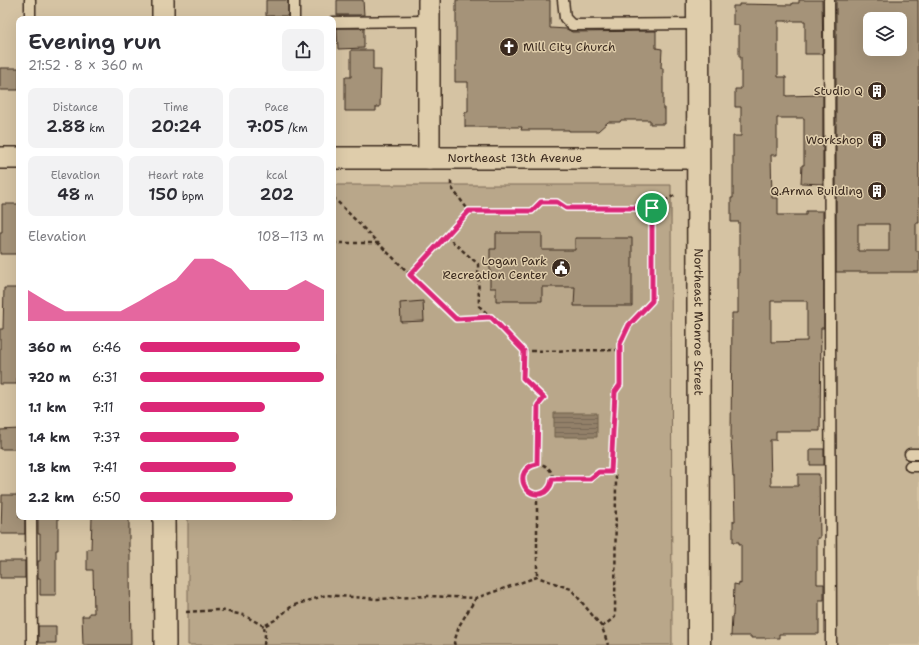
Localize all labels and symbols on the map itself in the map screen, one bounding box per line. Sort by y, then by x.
church icon: Mill City Church [498,36,520,58]
place label: Mill City Church [523,39,615,55]
building icon: Studio Q [866,80,888,102]
place label: Studio Q [814,83,863,99]
building icon: Workshop [866,129,888,151]
place label: Workshop [806,132,863,148]
street label: Northeast 13th Avenue [448,150,583,166]
building icon: Q.Arma Building [866,180,888,202]
place label: Q.Arma Building [771,183,863,199]
pin [635,191,669,225]
street label: Northeast Monroe Street [690,248,707,396]
place label: Logan Park Recreation Center [443,253,547,283]
public building icon: Logan Park Recreation Center [550,257,572,279]

